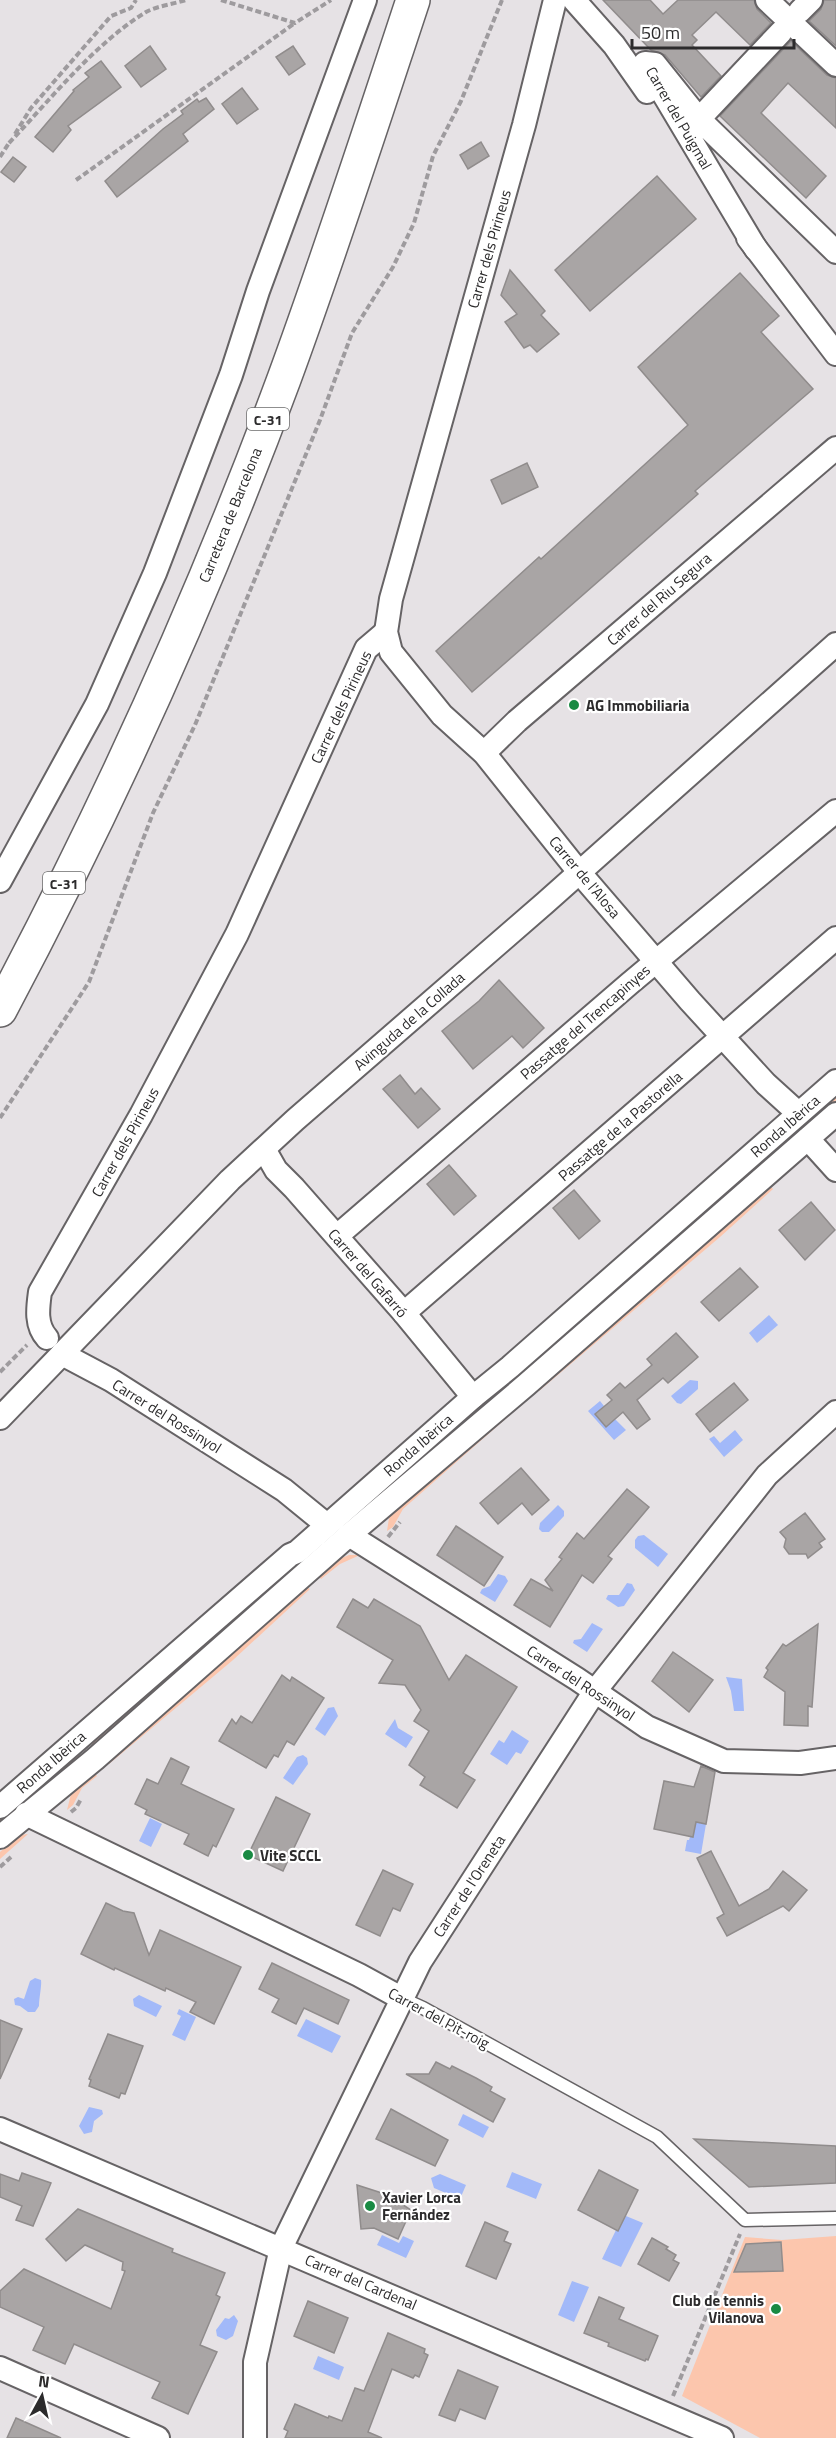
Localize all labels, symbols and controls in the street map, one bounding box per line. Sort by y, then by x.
scale bar [632,12,794,50]
text: 50 m [641,19,680,46]
street label: Carrer del Puigmal [640,62,718,174]
street label: Carrer dels Pirineus [461,187,517,311]
road number: C-31 [247,408,289,430]
street label: Carretera de Barcelona [192,444,268,586]
street label: Carrer del Riu Segura [602,547,717,651]
street label: Carrer dels Pirineus [305,647,377,767]
place label: AG Immobiliaria [586,694,690,717]
marker: AG Immobiliaria [567,698,581,712]
street label: Carrer de l'Alosa [544,831,627,924]
road number: C-31 [43,872,85,894]
street label: Passatge del Trencapinyes [515,959,655,1085]
street label: Avinguda de la Collada [348,966,470,1076]
street label: Passatge de la Pastorella [553,1065,688,1187]
street label: Carrer dels Pirineus [85,1083,165,1201]
street label: Ronda Ibèrica [745,1089,825,1163]
street label: Carrer del Gafarró [323,1223,413,1323]
street label: Carrer del Rossinyol [108,1373,226,1459]
street label: Ronda Ibèrica [378,1408,458,1482]
street label: Carrer del Rossinyol [522,1639,640,1727]
street label: Ronda Ibèrica [11,1725,91,1799]
street label: Carrer de l'Oreneta [427,1830,511,1942]
place label: Vite SCCL [260,1844,321,1867]
marker: Vite SCCL [241,1848,255,1862]
street label: Carrer del Pit-roig [384,1982,494,2055]
place label: Xavier Lorca Fernández [382,2186,461,2226]
marker: Xavier Lorca Fernández [363,2199,377,2213]
street label: Carrer del Cardenal [302,2248,420,2316]
place label: Club de tennis Vilanova [672,2289,764,2329]
marker: Club de tennis Vilanova [769,2302,783,2316]
north arrow [12,2366,72,2426]
text: N [37,2368,51,2394]

